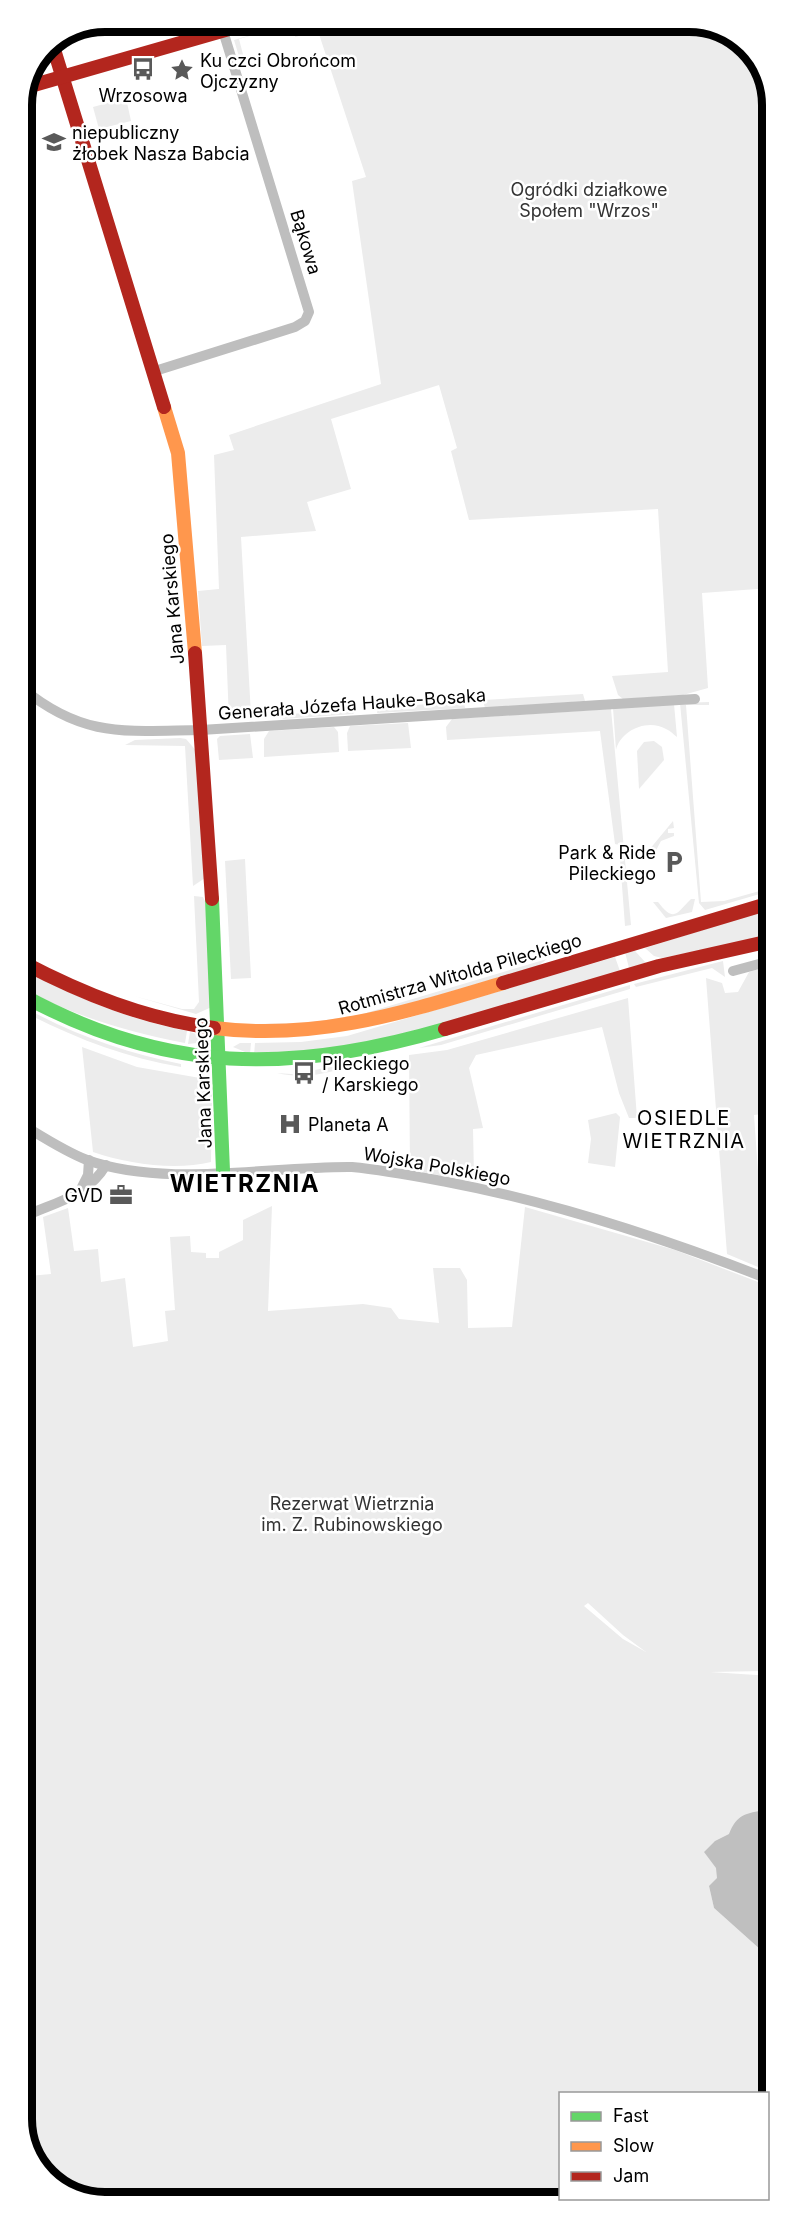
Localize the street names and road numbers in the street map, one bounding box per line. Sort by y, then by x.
street label: Bąkowa [286,207,326,277]
street label: Jana Karskiego [156,533,188,665]
street label: Generała Józefa Hauke-Bosaka [217,684,487,724]
street label: Rotmistrza Witolda Pileckiego [336,929,584,1019]
street label: Jana Karskiego [190,1017,216,1149]
street label: Wojska Polskiego [362,1143,512,1189]

